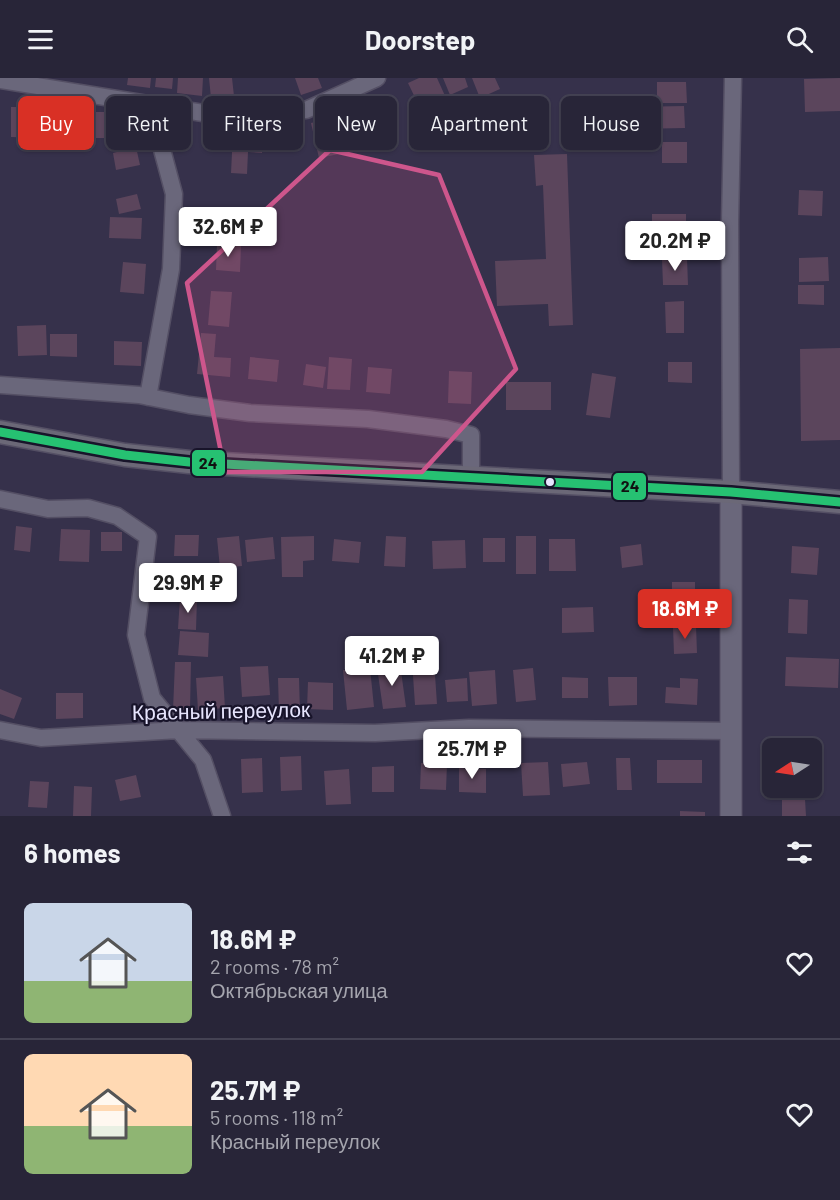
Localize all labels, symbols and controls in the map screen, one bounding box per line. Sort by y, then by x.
icon: menu [24,23,57,56]
text: Doorstep [365,23,475,55]
icon: search [783,23,816,56]
chip: Buy [18,96,94,150]
chip: Rent [106,96,191,150]
chip: Filters [203,96,303,150]
chip: New [315,96,397,150]
chip: Apartment [409,96,549,150]
chip: House [561,96,661,150]
pin: 32.6M ₽ [173,207,283,258]
text: 32.6M ₽ [193,214,263,238]
pin: 20.2M ₽ [620,221,730,272]
text: 20.2M ₽ [639,228,711,252]
line badge: 24 [191,449,226,477]
text: 24 [199,453,217,472]
line badge: 24 [612,472,647,501]
unlabelled marker [544,476,556,488]
text: 24 [621,476,639,495]
pin: 29.9M ₽ [133,563,243,614]
text: 29.9M ₽ [153,570,223,594]
pin: 18.6M ₽ [630,589,740,640]
text: 18.6M ₽ [652,596,718,620]
pin: 41.2M ₽ [337,636,447,687]
text: 41.2M ₽ [359,643,425,667]
street label: Красный переулок [132,696,311,724]
pin: 25.7M ₽ [417,729,527,780]
text: 25.7M ₽ [437,736,507,760]
north arrow [762,738,822,798]
map controls [762,738,822,798]
icon: filters [783,836,816,869]
text: 6 homes [24,837,121,868]
text: 18.6M ₽ [210,923,296,954]
icon: home [72,927,144,999]
icon: heart [783,947,816,980]
text: 2 rooms · 78 m² [210,954,339,978]
text: Октябрьская улица [210,978,388,1002]
text: 25.7M ₽ [210,1074,301,1105]
icon: home [72,1078,144,1150]
icon: heart [783,1098,816,1131]
text: 5 rooms · 118 m² [210,1105,343,1129]
text: Красный переулок [210,1129,380,1153]

